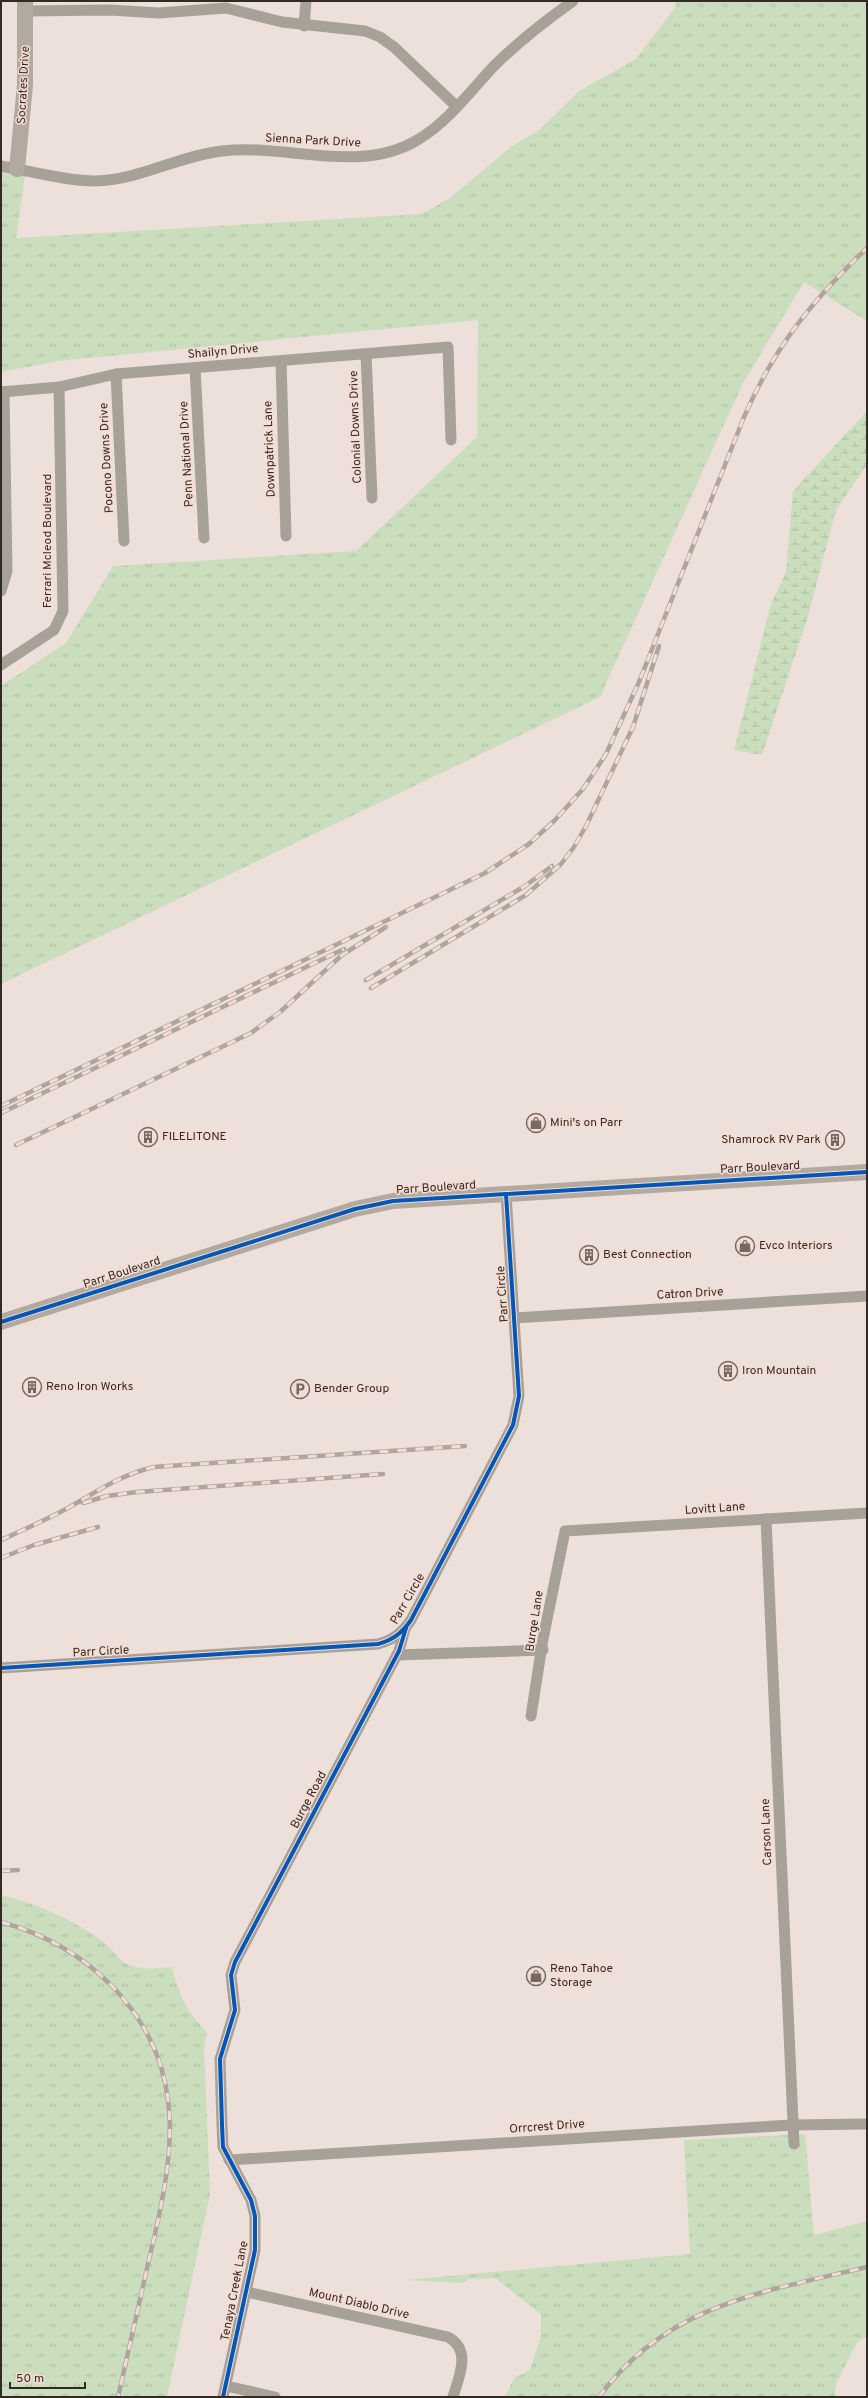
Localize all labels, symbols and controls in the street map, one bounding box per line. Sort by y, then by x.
street label: Socrates Drive [14,46,34,124]
street label: Sienna Park Drive [265,131,361,151]
street label: Shailyn Drive [187,341,259,363]
street label: Colonial Downs Drive [346,370,366,484]
street label: Penn National Drive [176,400,198,508]
street label: Downpatrick Lane [260,400,280,498]
street label: Pocono Downs Drive [96,402,118,514]
street label: Ferrari Mcleod Boulevard [40,474,56,608]
shop icon: Mini's on Parr [525,1112,547,1134]
place label: Mini's on Parr [550,1115,623,1131]
building icon: FILELITONE [137,1126,159,1148]
place label: FILELITONE [162,1129,227,1145]
building icon: Shamrock RV Park [824,1129,846,1151]
place label: Shamrock RV Park [721,1132,821,1148]
street label: Parr Boulevard [720,1158,800,1178]
street label: Parr Boulevard [395,1177,477,1199]
shop icon: Evco Interiors [734,1235,756,1257]
place label: Evco Interiors [759,1238,833,1254]
building icon: Best Connection [578,1244,600,1266]
place label: Best Connection [603,1247,692,1263]
street label: Parr Boulevard [81,1253,163,1293]
street label: Parr Circle [493,1265,513,1323]
street label: Catron Drive [656,1284,724,1304]
building icon: Iron Mountain [717,1360,739,1382]
place label: Iron Mountain [742,1363,816,1379]
building icon: Reno Iron Works [21,1376,43,1398]
parking icon: Bender Group [289,1378,311,1400]
place label: Reno Iron Works [46,1379,133,1395]
place label: Bender Group [314,1381,389,1397]
street label: Lovitt Lane [684,1499,746,1519]
street label: Parr Circle [387,1570,429,1628]
street label: Burge Lane [522,1589,548,1653]
street label: Parr Circle [72,1643,130,1661]
street label: Burge Road [287,1769,331,1831]
street label: Carson Lane [758,1798,776,1866]
place label: Reno Tahoe Storage [550,1961,613,1991]
shop icon: Reno Tahoe Storage [525,1965,547,1987]
street label: Orrcrest Drive [509,2116,585,2138]
street label: Tenaya Creek Lane [217,2239,253,2343]
street label: Mount Diablo Drive [307,2285,411,2323]
scale bar [10,2364,85,2390]
text: 50 m [16,2371,44,2387]

